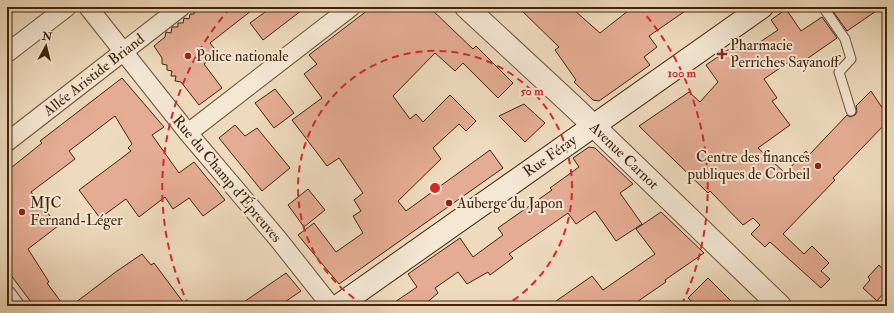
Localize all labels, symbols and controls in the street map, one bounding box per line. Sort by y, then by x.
north arrow [26,26,66,66]
street label: Allée Aristide Briand [39,29,149,121]
text: N [40,29,54,44]
place label: Pharmacie Perriches Sayanoff [730,36,841,72]
place label: Police nationale [196,47,289,66]
marker: Pharmacie Perriches Sayanoff [717,49,727,59]
marker: Police nationale [183,51,193,61]
text: 100 m [668,66,697,81]
text: 50 m [520,84,544,99]
street label: Rue du Champ d'Épreuves [167,110,287,247]
street label: Avenue Carnot [585,118,663,194]
street label: Rue Féray [519,130,581,181]
place label: Centre des finances publiques de Corbeil [686,148,810,185]
marker: Centre des finances publiques de Corbeil [813,161,823,171]
centre of rings [428,181,442,195]
place label: MJC Fernand-Léger [30,194,123,230]
place label: Auberge du Japon [456,194,563,214]
marker: Auberge du Japon [444,198,454,208]
marker: MJC Fernand-Léger [17,207,27,217]

